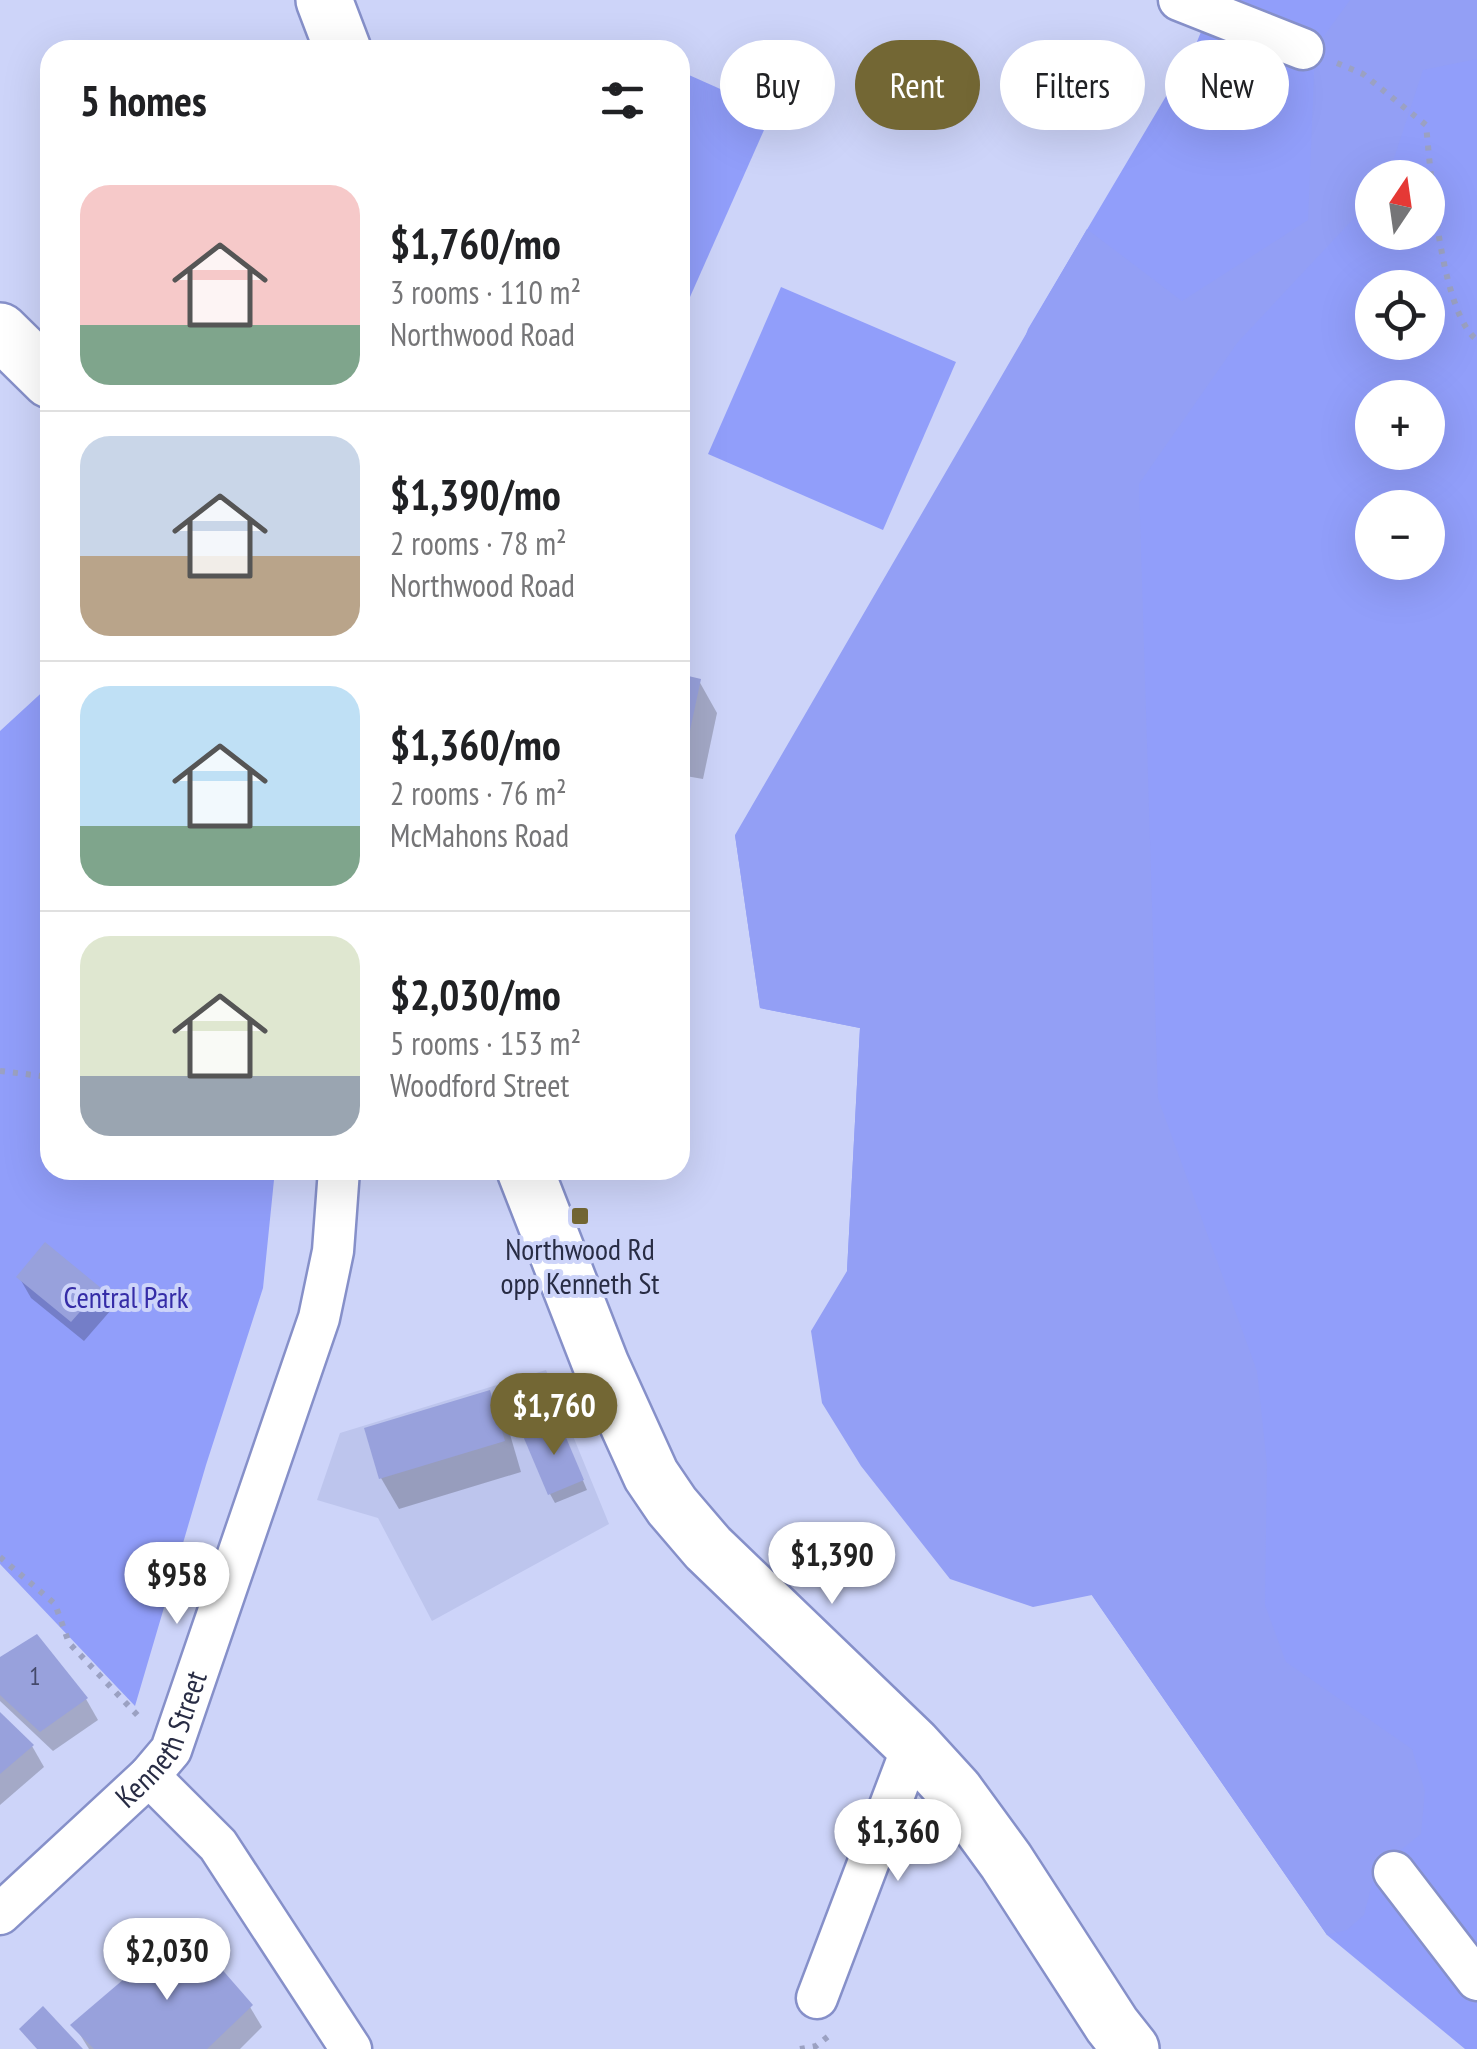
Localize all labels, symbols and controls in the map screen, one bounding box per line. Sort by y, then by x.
chip: Buy [720,40,835,130]
chip: Rent [855,40,980,130]
chip: Filters [1000,40,1145,130]
chip: New [1165,40,1289,130]
text: 5 homes [80,73,207,128]
icon: filters [595,73,650,128]
north arrow [1355,160,1445,250]
map controls [1355,160,1445,580]
text: $1,760/mo [390,216,561,271]
icon: home [160,225,280,345]
button: locate [1355,270,1445,360]
text: 3 rooms · 110 m² [390,271,581,313]
text: Northwood Road [390,313,575,355]
button: + [1355,380,1445,470]
text: $1,390/mo [390,467,561,522]
icon: home [160,476,280,596]
button: − [1355,490,1445,580]
text: 2 rooms · 78 m² [390,522,567,564]
text: Northwood Road [390,564,575,606]
text: $1,360/mo [390,717,561,772]
icon: home [160,726,280,846]
text: 2 rooms · 76 m² [390,772,567,814]
text: McMahons Road [390,814,569,856]
text: $2,030/mo [390,967,561,1022]
icon: home [160,976,280,1096]
text: 5 rooms · 153 m² [390,1022,581,1064]
text: Woodford Street [390,1064,569,1106]
marker: Northwood Rd opp Kenneth St [569,1205,591,1227]
place label: Northwood Rd opp Kenneth St [500,1229,660,1302]
park label: Central Park [64,1277,189,1316]
pin: $1,760 [473,1373,635,1458]
text: $1,760 [512,1384,596,1426]
pin: $1,390 [751,1522,913,1607]
text: $1,390 [790,1533,874,1575]
pin: $958 [118,1542,236,1627]
text: $958 [146,1553,208,1595]
house number: 1 [29,1660,41,1692]
street label: Kenneth Street [107,1665,215,1815]
pin: $1,360 [817,1799,979,1884]
text: $1,360 [856,1810,940,1852]
pin: $2,030 [86,1918,248,2003]
text: $2,030 [125,1929,209,1971]

